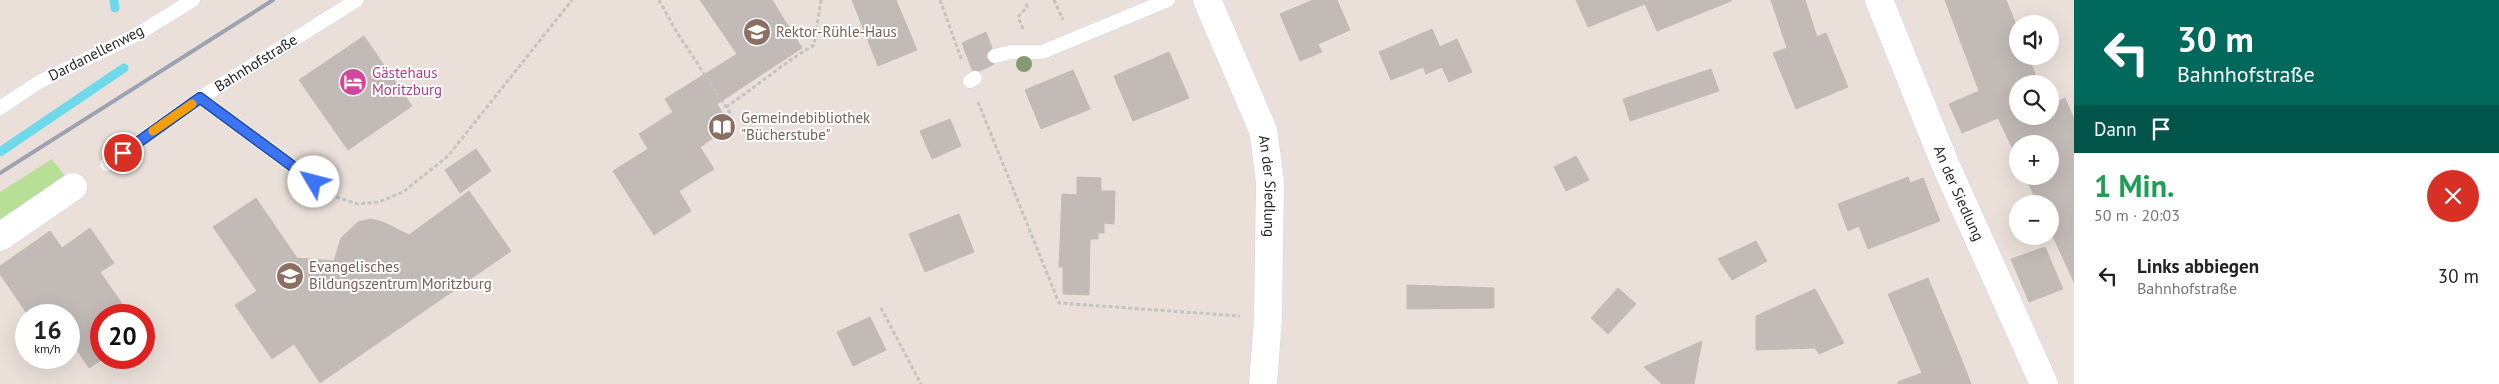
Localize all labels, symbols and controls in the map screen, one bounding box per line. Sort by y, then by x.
map controls [2009,15,2059,245]
button: sound [2009,15,2059,65]
text: 30 m [2177,16,2254,62]
school or university icon: Rektor-Rühle-Haus [742,17,772,47]
street label: Dardanellenweg [45,20,147,85]
icon: left [2094,20,2159,85]
place label: Rektor-Rühle-Haus [776,22,897,41]
street label: Bahnhofstraße [211,30,301,96]
text: Bahnhofstraße [2177,60,2315,88]
place label: Gästehaus Moritzburg [372,63,442,99]
hotel icon: Gästehaus Moritzburg [338,67,368,97]
button: search [2009,75,2059,125]
place label: Gemeindebibliothek "Bücherstube" [741,108,871,144]
library icon: Gemeindebibliothek "Bücherstube" [707,112,737,142]
icon: arrive [2147,115,2175,143]
text: Dann [2094,117,2137,141]
pin [102,132,144,174]
street label: An der Siedlung [1255,134,1280,237]
button: + [2009,135,2059,185]
icon: arrive [109,139,137,167]
street label: An der Siedlung [1930,143,1988,244]
position arrow [287,155,339,207]
text: 1 Min. [2094,166,2174,205]
button: close [2427,170,2479,222]
button: − [2009,195,2059,245]
text: 50 m · 20:03 [2094,205,2180,225]
text: Links abbiegen [2137,254,2259,278]
place label: Evangelisches Bildungszentrum Moritzburg [309,257,492,293]
school or university icon: Evangelisches Bildungszentrum Moritzburg [275,261,305,291]
icon: left [2094,262,2122,290]
text: 30 m [2438,264,2479,288]
text: Bahnhofstraße [2137,278,2237,298]
speed limit sign: 20 [90,304,155,369]
text: 16 [33,314,62,346]
text: km/h [34,341,61,356]

